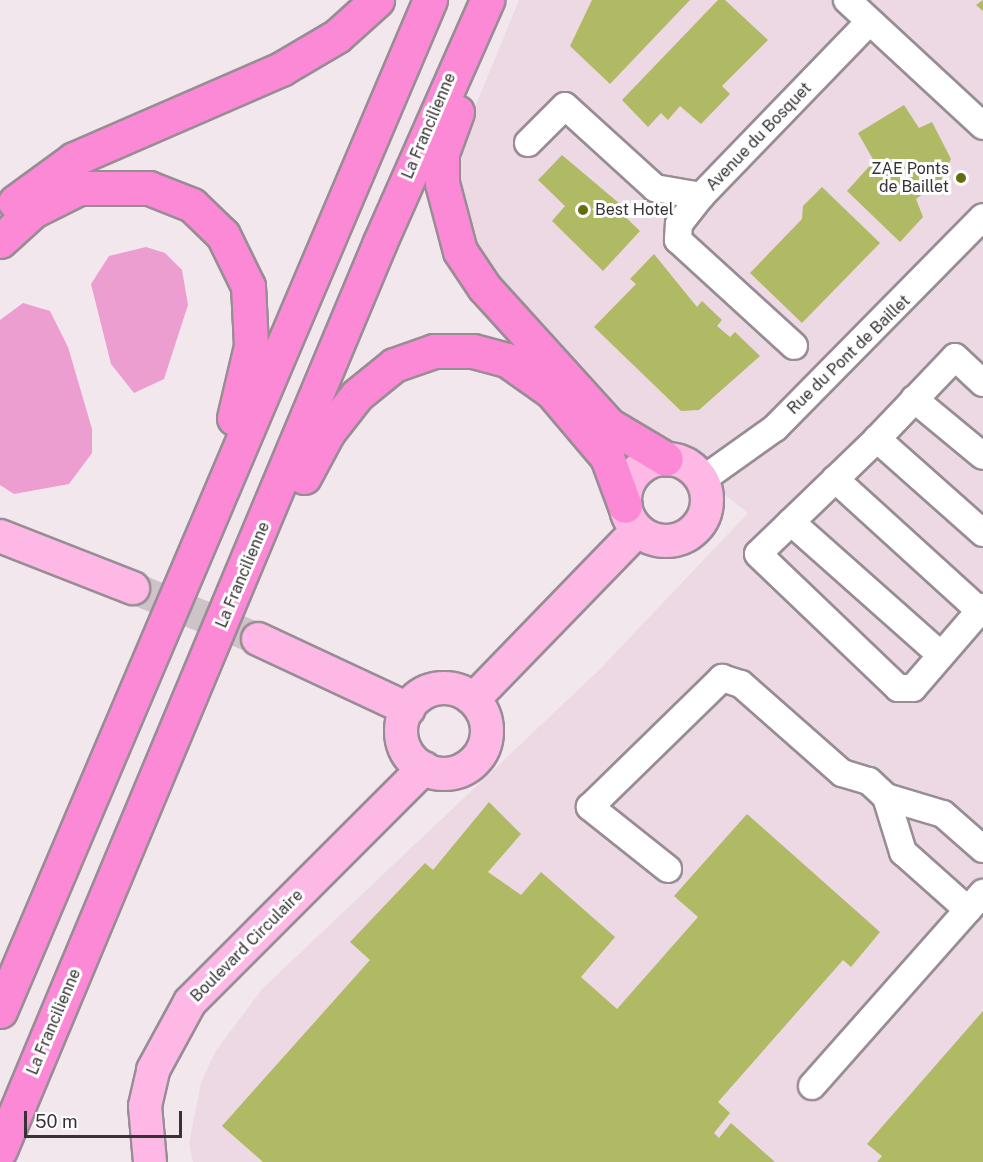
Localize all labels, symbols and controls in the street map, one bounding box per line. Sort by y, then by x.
street label: La Francilienne [398,70,460,182]
street label: Avenue du Bosquet [702,79,816,195]
place label: ZAE Ponts de Baillet [871,159,949,197]
marker: ZAE Ponts de Baillet [954,171,968,185]
place label: Best Hotel [595,200,674,220]
marker: Best Hotel [576,203,590,217]
street label: Rue du Pont de Baillet [783,291,915,419]
street label: La Francilienne [212,519,274,631]
street label: Boulevard Circulaire [187,886,307,1006]
street label: La Francilienne [23,966,85,1078]
scale bar [27,1099,184,1137]
text: 50 m [35,1111,78,1132]

